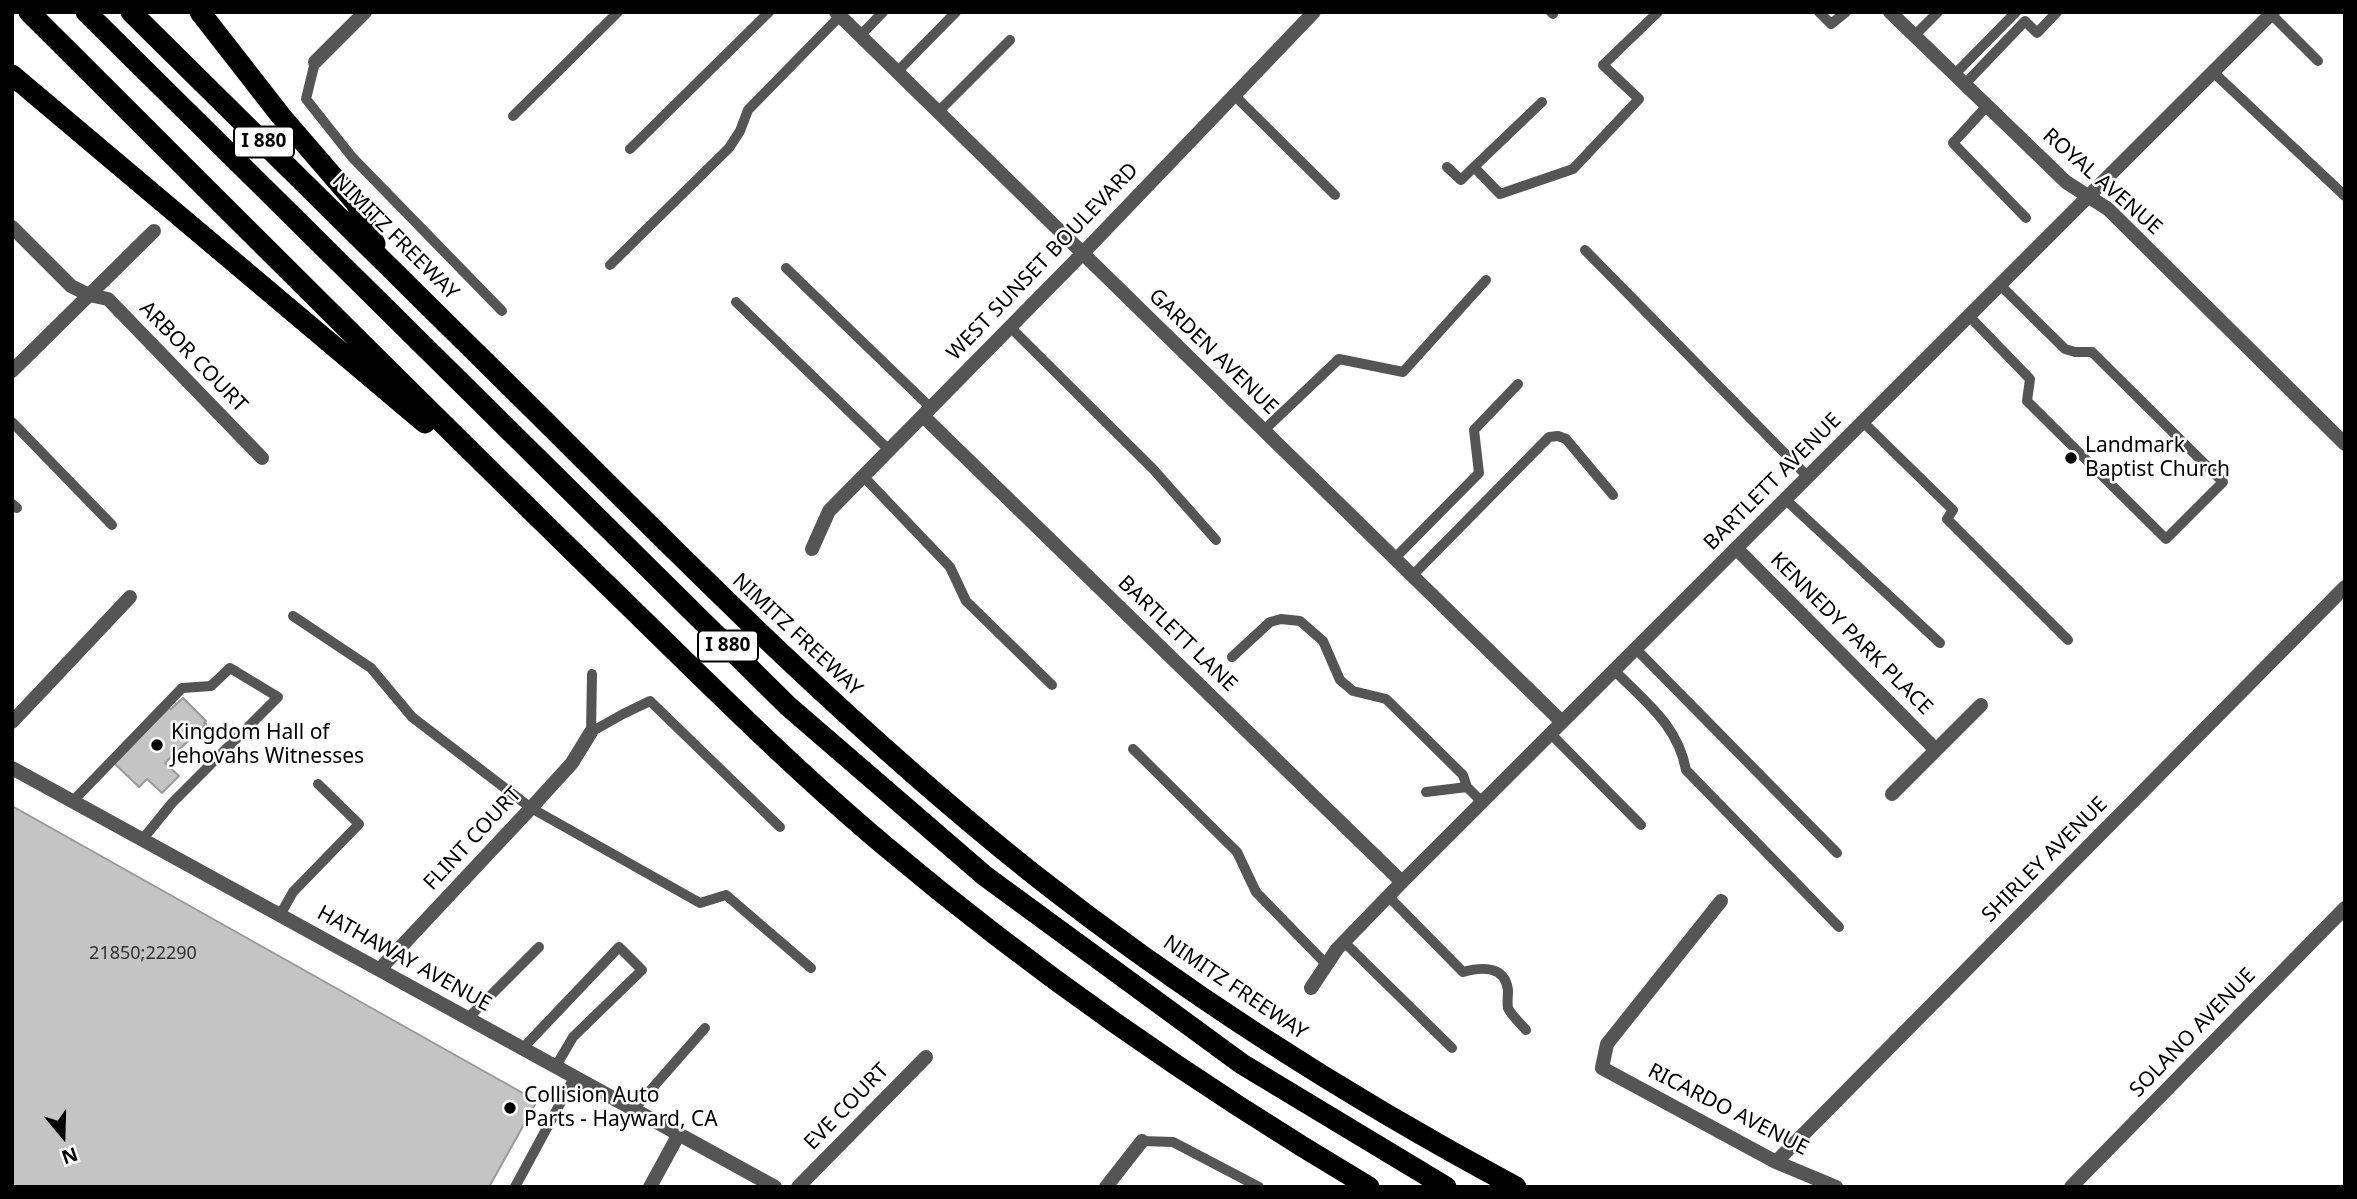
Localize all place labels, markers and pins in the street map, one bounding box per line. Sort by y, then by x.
place label: Landmark Baptist Church [2085,433,2230,483]
marker: Landmark Baptist Church [2063,450,2079,466]
place label: Kingdom Hall of Jehovahs Witnesses [171,720,364,770]
marker: Kingdom Hall of Jehovahs Witnesses [149,737,165,753]
place label: Collision Auto Parts - Hayward, CA [524,1083,718,1133]
marker: Collision Auto Parts - Hayward, CA [502,1100,518,1116]

